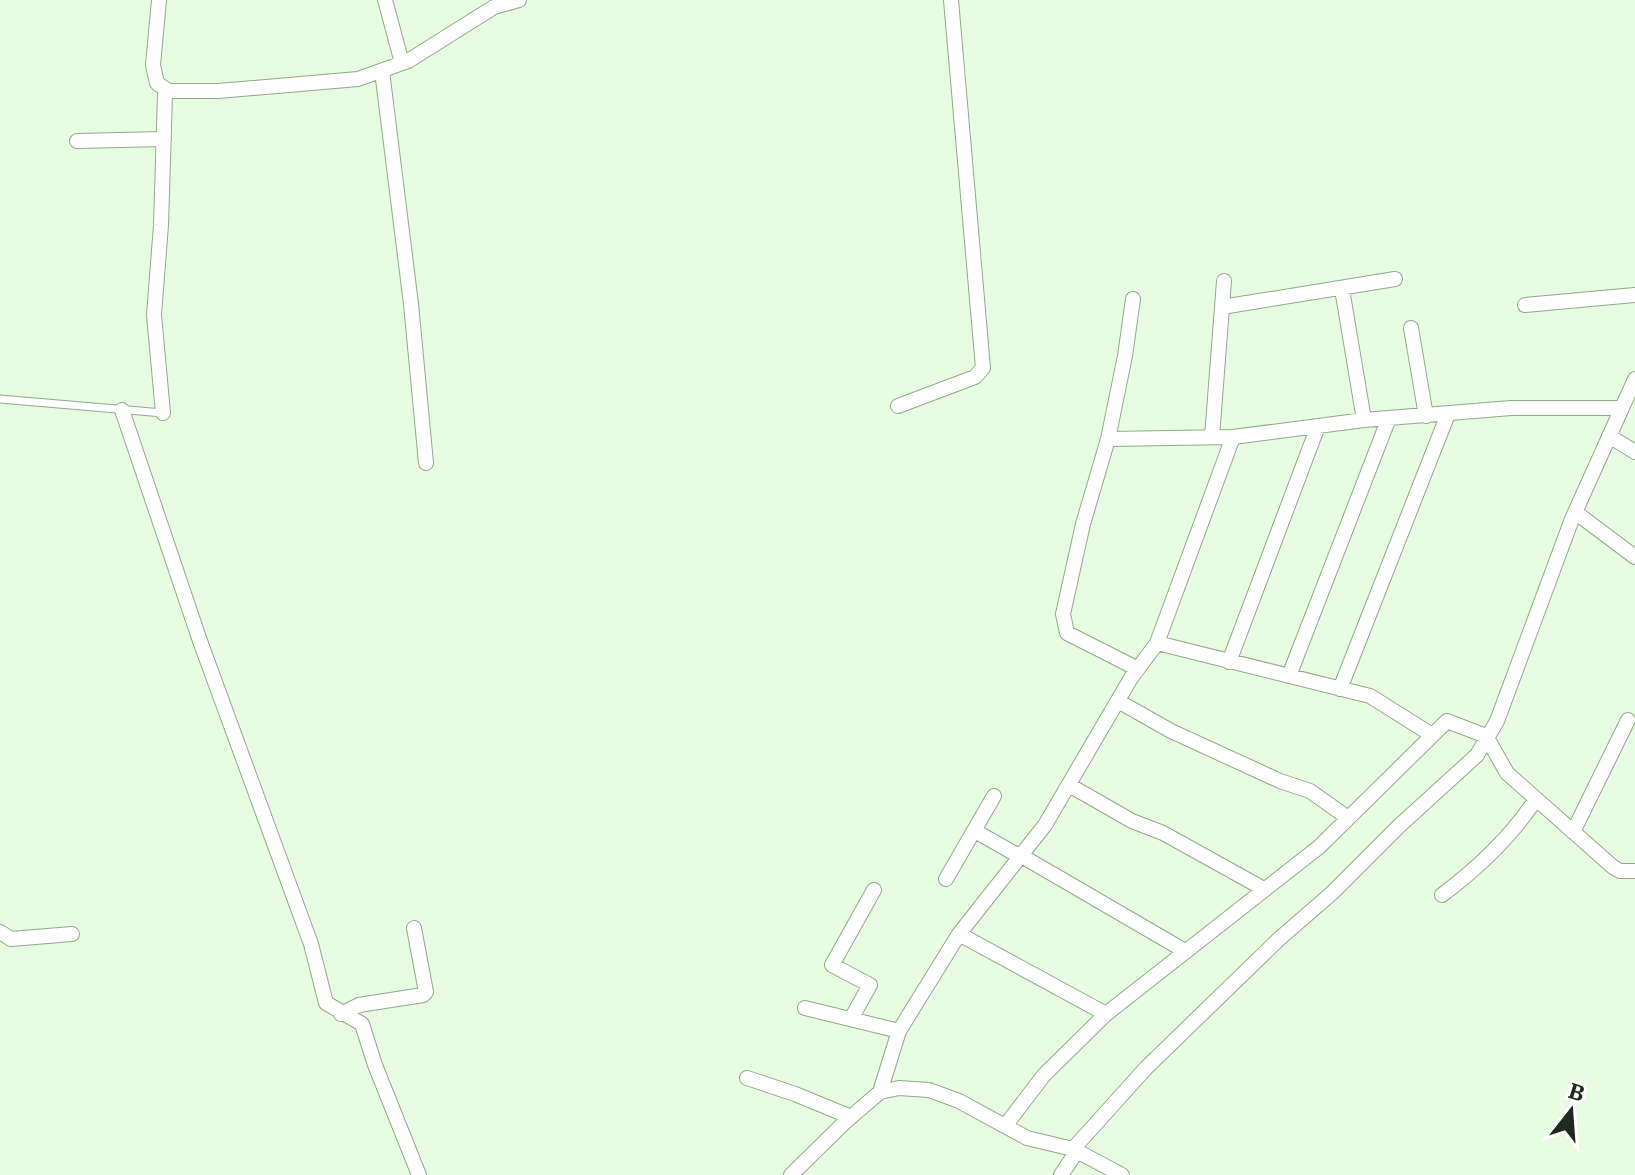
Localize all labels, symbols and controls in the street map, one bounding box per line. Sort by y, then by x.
north arrow [1531,1071,1611,1151]
text: B [1565,1075,1589,1108]

